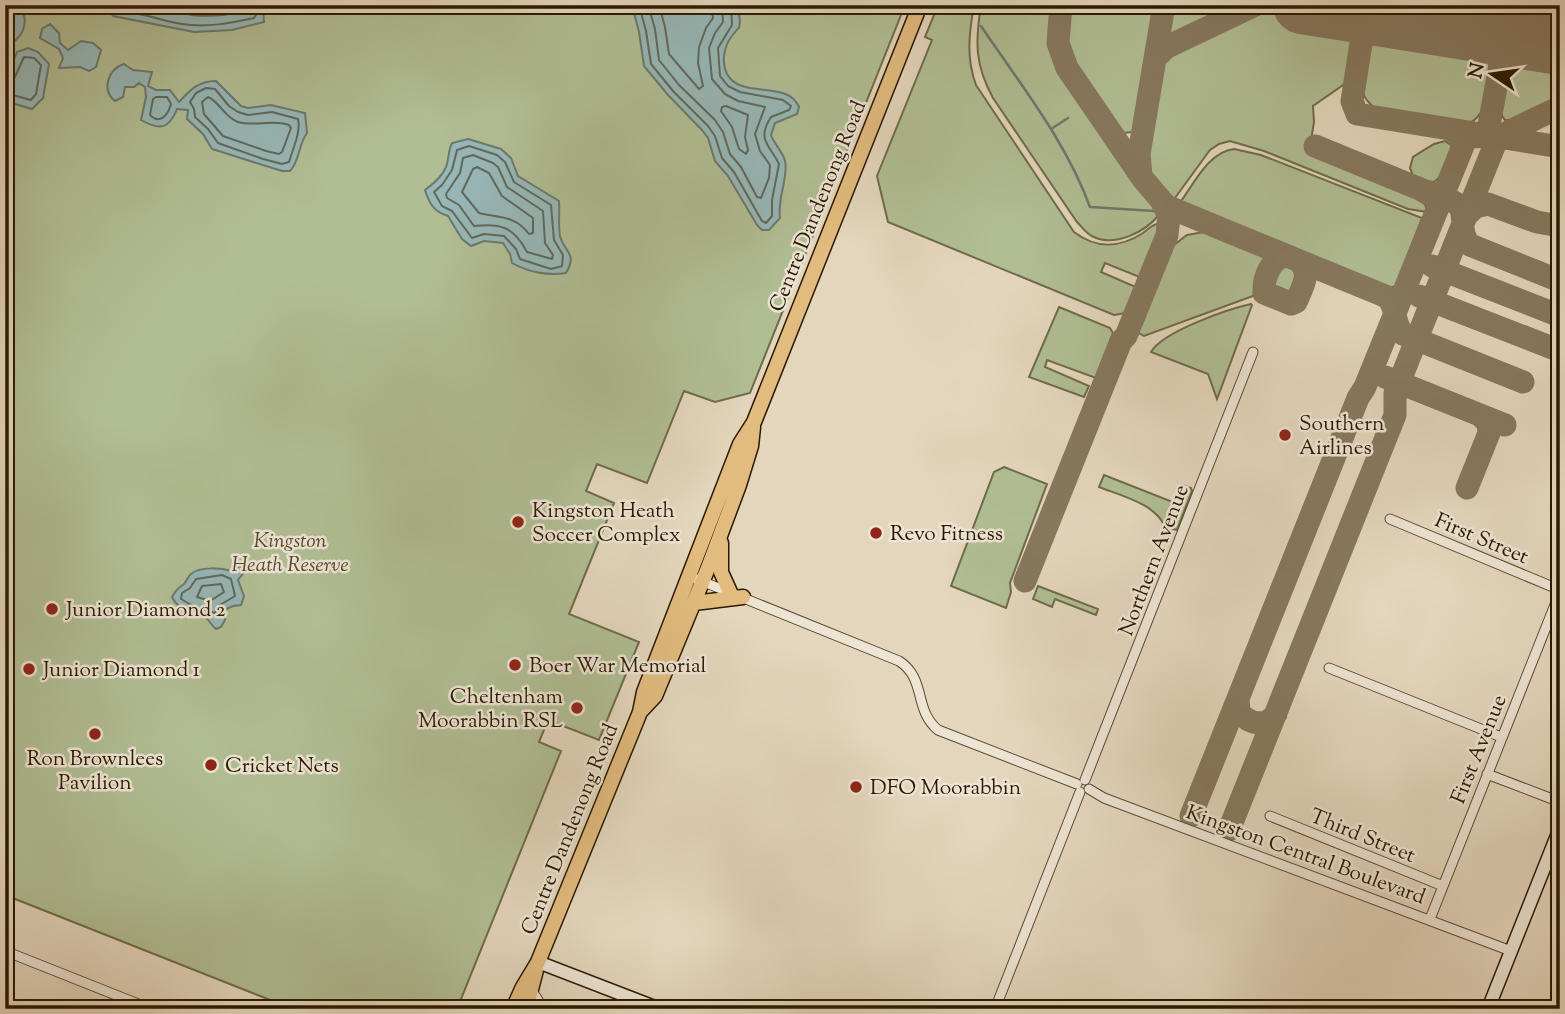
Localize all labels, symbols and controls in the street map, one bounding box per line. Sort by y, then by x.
north arrow [1456,38,1526,108]
text: N [1463,60,1493,81]
street label: Centre Dandenong Road [763,97,875,317]
place label: Southern Airlines [1299,410,1384,464]
marker: Southern Airlines [1277,427,1293,443]
street label: Northern Avenue [1112,481,1198,641]
place label: Kingston Heath Soccer Complex [532,497,680,551]
street label: First Street [1430,507,1533,573]
marker: Kingston Heath Soccer Complex [510,514,526,530]
place label: Revo Fitness [890,520,1003,550]
marker: Revo Fitness [868,525,884,541]
park label: Kingston Heath Reserve [231,527,349,581]
place label: Junior Diamond 2 [65,596,226,626]
marker: Junior Diamond 2 [44,601,60,617]
place label: Boer War Memorial [529,652,707,682]
place label: Junior Diamond 1 [42,656,200,686]
marker: Boer War Memorial [507,657,523,673]
marker: Junior Diamond 1 [21,661,37,677]
place label: Cheltenham Moorabbin RSL [418,683,563,737]
street label: First Avenue [1444,691,1515,809]
marker: Cheltenham Moorabbin RSL [569,700,585,716]
street label: Centre Dandenong Road [515,720,627,940]
marker: Ron Brownlees Pavilion [87,726,103,742]
place label: Ron Brownlees Pavilion [27,745,163,799]
place label: Cricket Nets [225,752,339,782]
marker: Cricket Nets [203,757,219,773]
place label: DFO Moorabbin [870,774,1021,804]
marker: DFO Moorabbin [848,779,864,795]
street label: Kingston Central Boulevard [1181,799,1429,913]
street label: Third Street [1305,802,1420,872]

